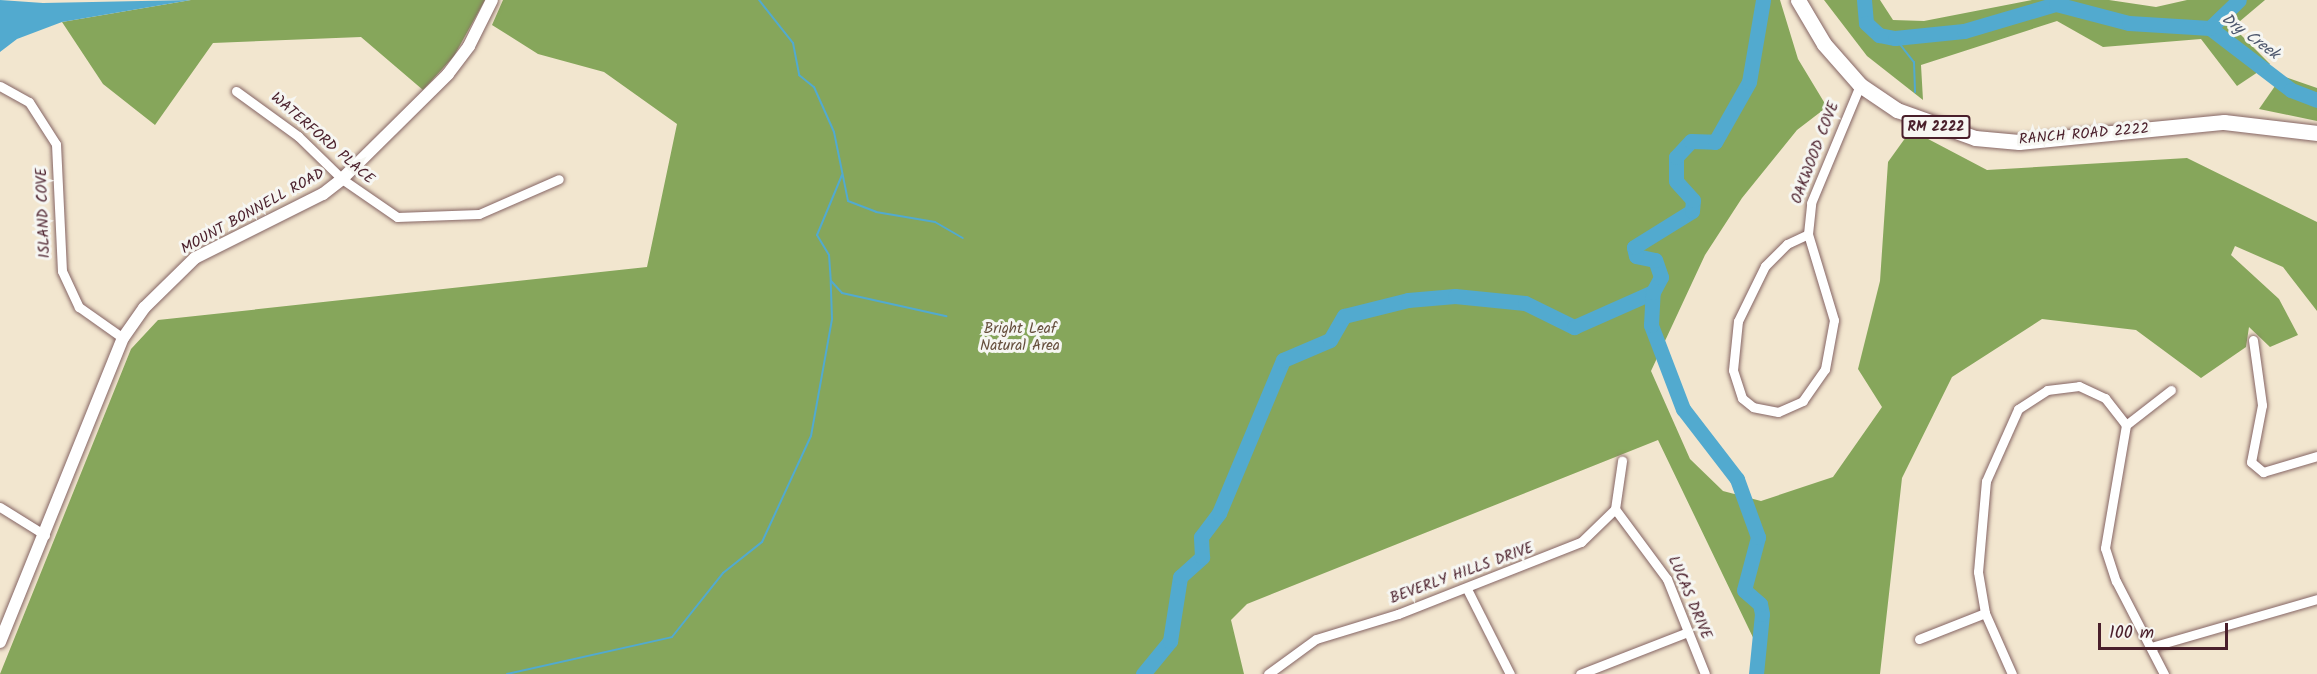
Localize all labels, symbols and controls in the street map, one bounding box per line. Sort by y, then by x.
water label: Dry Creek [2218,10,2282,64]
street label: WATERFORD PLACE [267,89,377,189]
street label: OAKWOOD COVE [1788,99,1844,207]
road number: RM 2222 [1900,116,1972,138]
street label: RANCH ROAD 2222 [2018,120,2150,150]
street label: MOUNT BONNELL ROAD [178,165,328,259]
street label: ISLAND COVE [33,167,55,259]
park label: Bright Leaf Natural Area [980,320,1060,355]
street label: BEVERLY HILLS DRIVE [1388,540,1536,608]
street label: LUCAS DRIVE [1663,553,1715,643]
scale bar [2101,611,2232,649]
text: 100 m [2109,619,2154,648]

